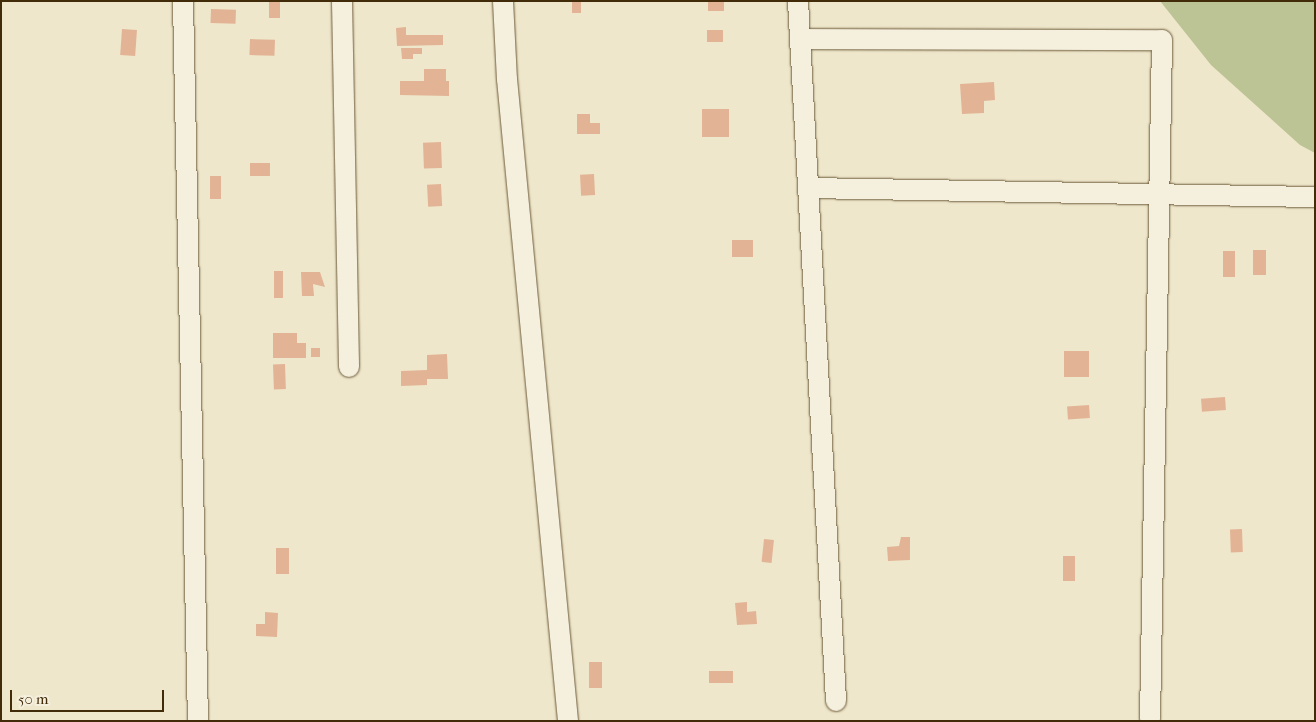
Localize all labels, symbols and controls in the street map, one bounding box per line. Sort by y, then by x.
scale bar [12,680,166,712]
text: 50 m [18,690,48,708]

